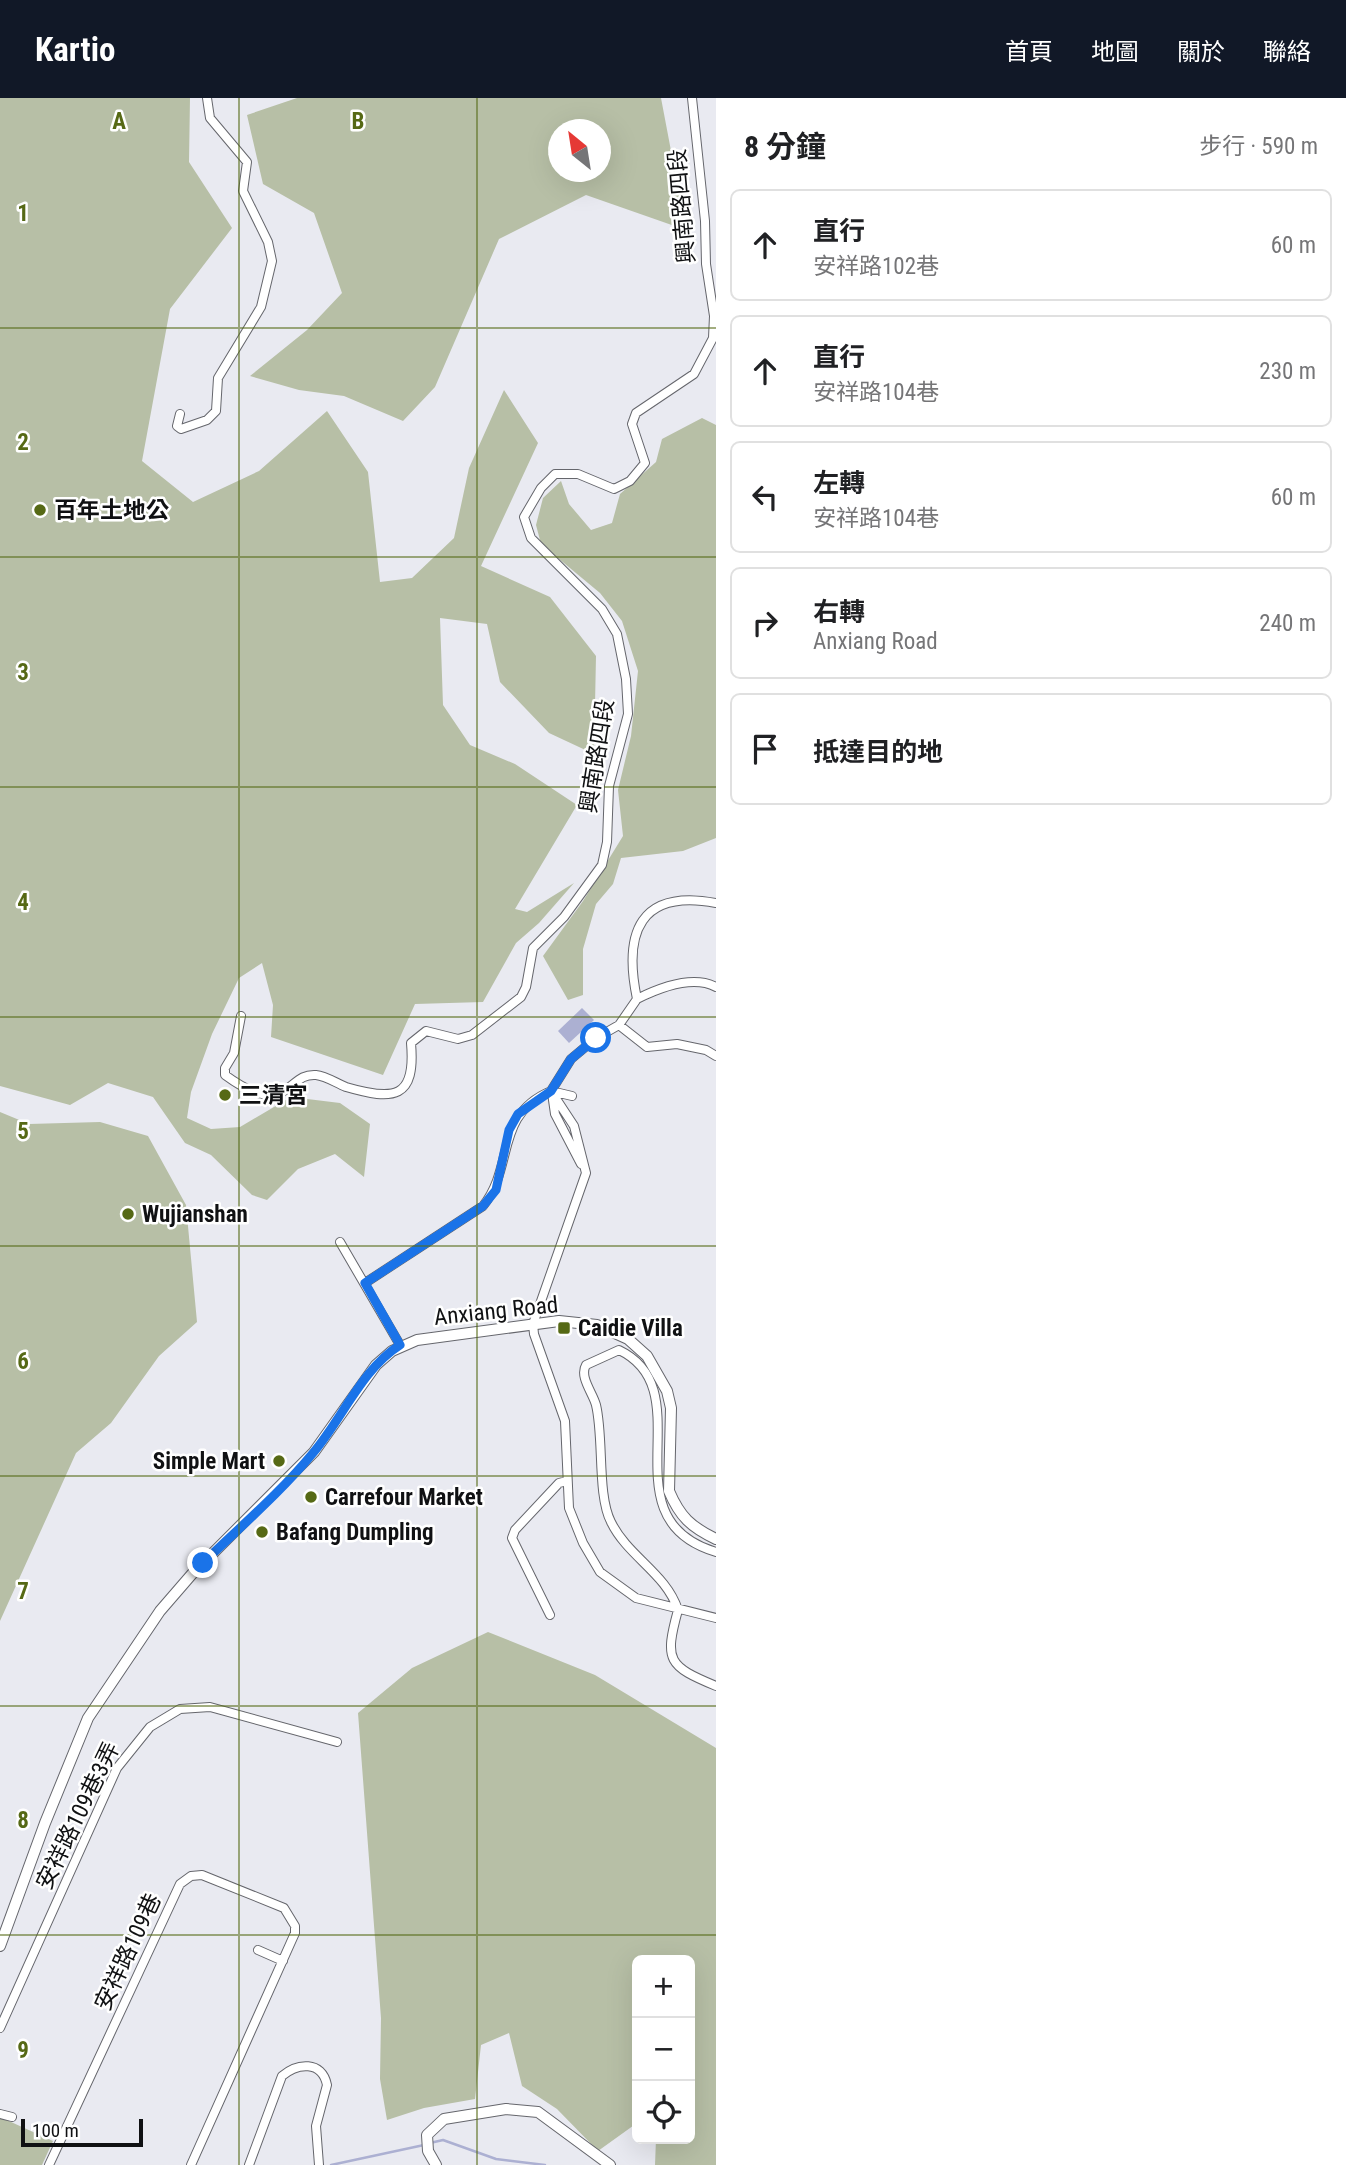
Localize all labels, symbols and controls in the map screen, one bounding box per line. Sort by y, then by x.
text: Kartio [35,30,115,69]
text: 首頁 [1005,38,1053,66]
text: 地圖 [1091,38,1139,66]
text: 關於 [1177,38,1225,66]
text: 聯絡 [1263,38,1311,66]
text: A [112,108,126,135]
text: B [352,108,364,135]
north arrow [548,119,611,182]
text: 8 分鐘 [744,129,826,164]
text: 步行 · 590 m [1199,133,1318,160]
street label: 興南路四段 [664,148,700,264]
text: 1 [17,200,29,227]
text: 直行 [813,216,865,246]
icon: ahead [746,226,784,264]
text: 60 m [1271,232,1316,259]
text: 安祥路102巷 [813,253,939,280]
text: 直行 [813,342,865,372]
icon: ahead [746,352,784,390]
text: 230 m [1259,358,1316,385]
text: 安祥路104巷 [813,379,939,406]
text: 2 [17,429,29,456]
text: 左轉 [813,468,865,498]
icon: left [746,478,784,516]
text: 60 m [1271,484,1316,511]
place label: 百年土地公 [54,497,169,524]
marker: 百年土地公 [32,502,48,518]
text: 安祥路104巷 [813,505,939,532]
text: 右轉 [813,597,865,627]
icon: right [746,604,784,642]
text: 240 m [1259,610,1316,637]
text: Anxiang Road [813,628,938,655]
text: 3 [17,659,29,686]
street label: 興南路四段 [575,697,619,815]
icon: arrive [746,730,784,768]
text: 抵達目的地 [813,737,943,767]
text: 4 [17,889,29,916]
route start [580,1022,611,1053]
place label: 三清宮 [239,1082,308,1109]
marker: 三清宮 [217,1087,233,1103]
text: 5 [17,1118,29,1145]
place label: Wujianshan [142,1201,248,1228]
marker: Wujianshan [120,1206,136,1222]
street label: Anxiang Road [433,1291,559,1331]
place label: Caidie Villa [578,1315,683,1342]
marker: Caidie Villa [556,1320,572,1336]
text: 6 [17,1348,29,1375]
place label: Simple Mart [153,1448,265,1475]
marker: Simple Mart [271,1453,287,1469]
place label: Carrefour Market [325,1484,483,1511]
marker: Carrefour Market [303,1489,319,1505]
place label: Bafang Dumpling [276,1519,434,1546]
marker: Bafang Dumpling [254,1524,270,1540]
route end [187,1547,218,1578]
text: 7 [17,1578,29,1605]
street label: 安祥路109巷3弄 [31,1738,125,1894]
text: 8 [17,1807,29,1834]
street label: 安祥路109巷 [89,1889,167,2015]
map controls [632,1955,695,2144]
button: + [632,1955,695,2018]
button: − [632,2018,695,2081]
text: 9 [17,2037,29,2064]
button: locate [632,2081,695,2144]
scale bar [21,2116,144,2148]
text: 100 m [32,2119,79,2142]

